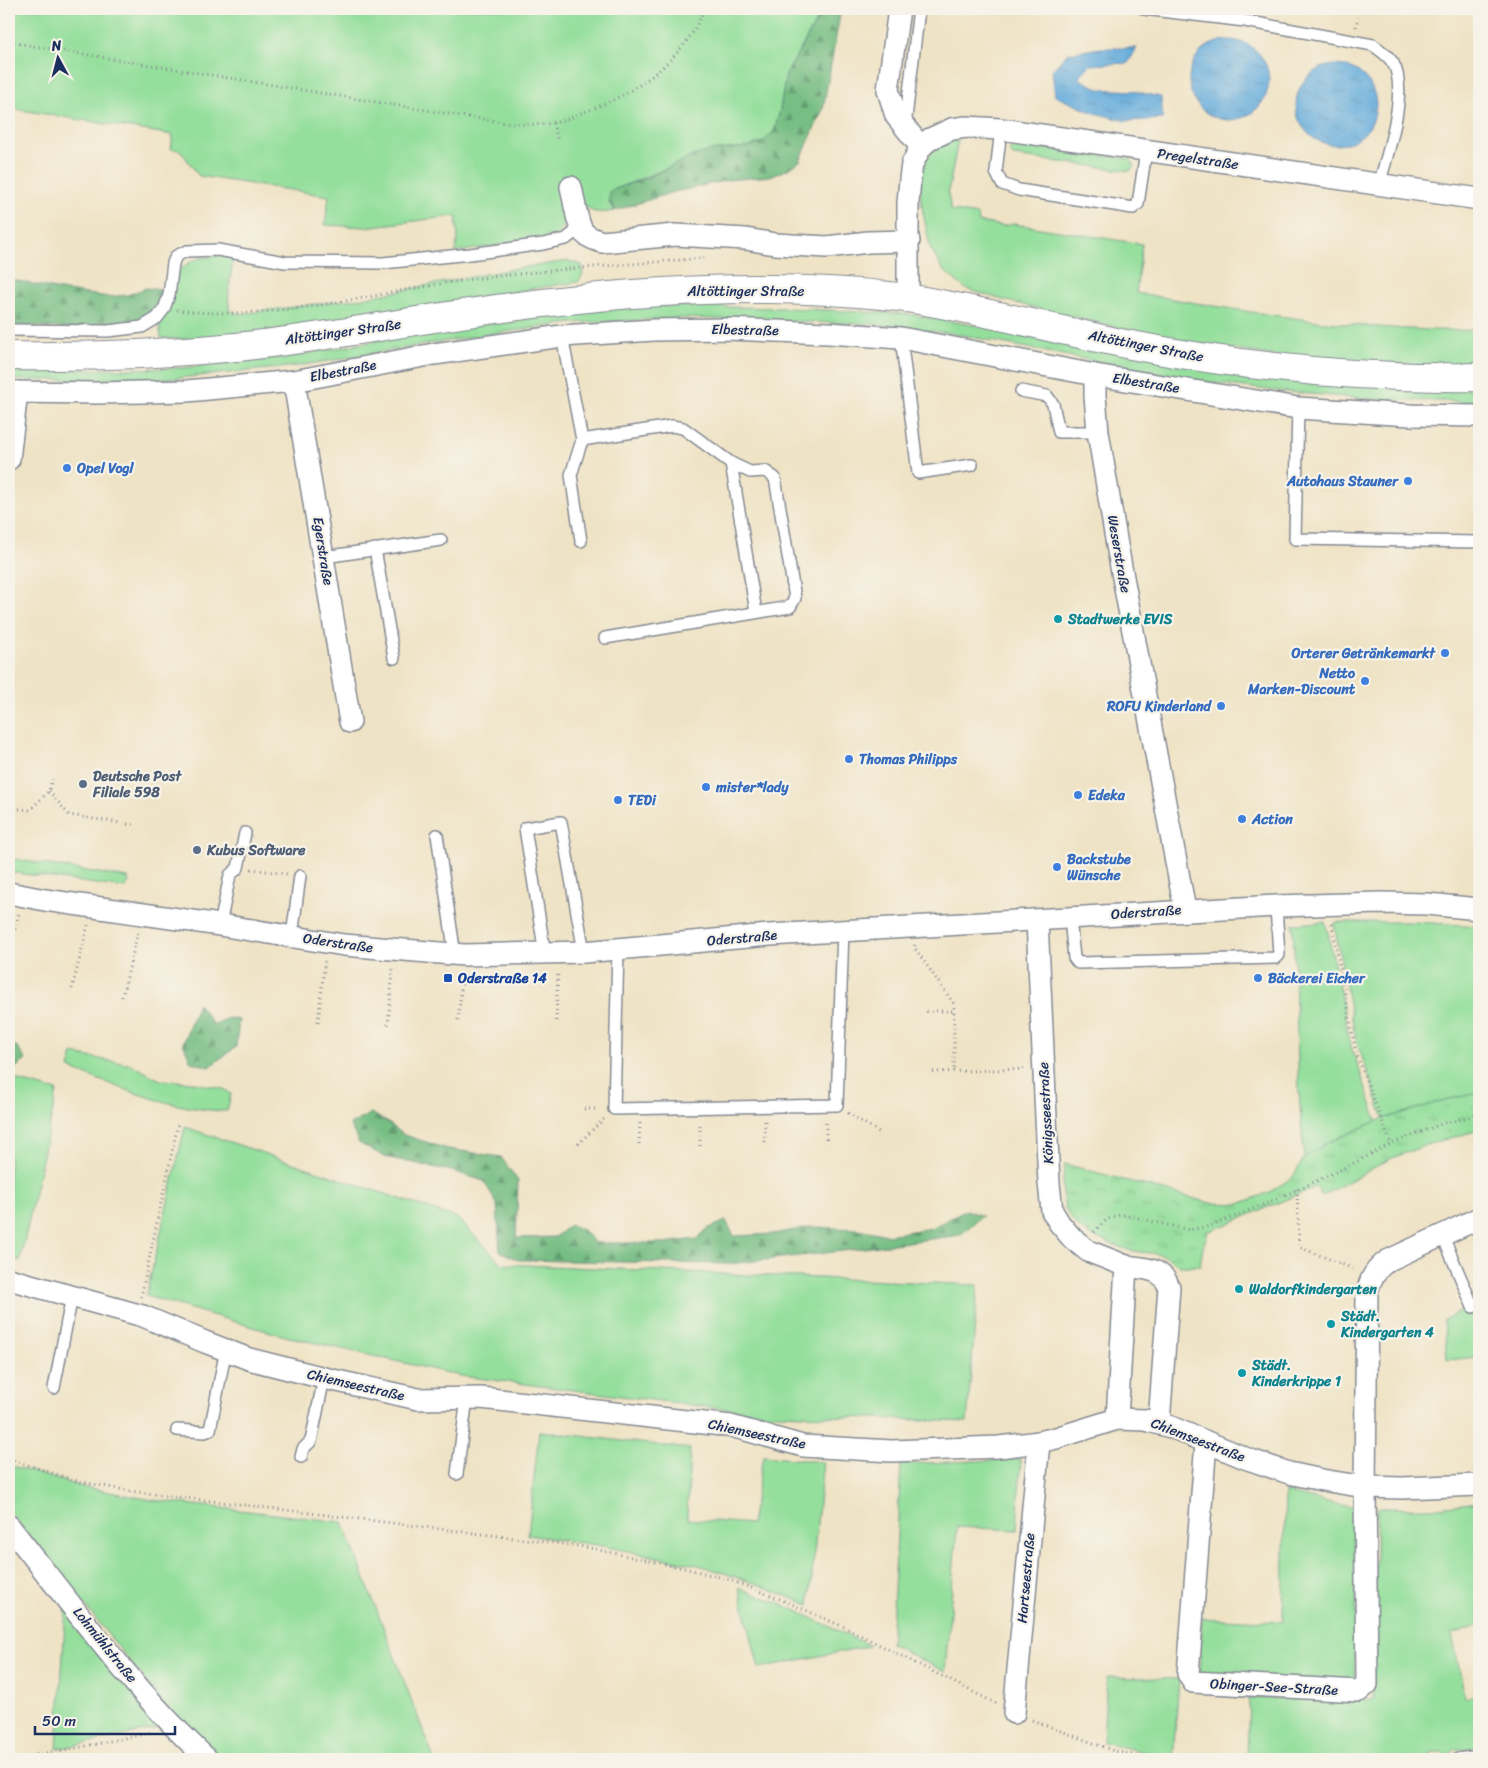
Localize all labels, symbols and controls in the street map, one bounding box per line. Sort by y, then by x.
north arrow [32,32,82,82]
text: N [49,33,63,59]
street label: Pregelstraße [1156,141,1240,177]
street label: Altöttinger Straße [686,279,805,304]
street label: Altöttinger Straße [282,311,403,353]
street label: Elbestraße [711,317,779,343]
street label: Altöttinger Straße [1085,322,1206,369]
street label: Elbestraße [308,352,379,390]
street label: Elbestraße [1111,365,1182,401]
place label: Opel Vogl [76,456,135,481]
marker: Opel Vogl [61,462,73,474]
place label: Autohaus Stauner [1286,469,1399,494]
marker: Autohaus Stauner [1402,475,1414,487]
street label: Weserstraße [1100,513,1138,595]
street label: Egerstraße [305,515,341,587]
place label: Stadtwerke EVIS [1067,607,1173,632]
marker: Stadtwerke EVIS [1052,613,1064,625]
place label: Orterer Getränkemarkt [1290,641,1436,666]
marker: Orterer Getränkemarkt [1439,647,1451,659]
place label: Netto Marken-Discount [1247,661,1356,702]
marker: Netto Marken-Discount [1359,675,1371,687]
place label: ROFU Kinderland [1106,694,1213,719]
marker: ROFU Kinderland [1215,700,1227,712]
place label: Thomas Philipps [859,747,958,772]
marker: Thomas Philipps [843,753,855,765]
place label: Deutsche Post Filiale 598 [92,764,182,805]
place label: mister*lady [715,775,789,800]
marker: Deutsche Post Filiale 598 [77,778,89,790]
marker: mister*lady [700,781,712,793]
place label: Edeka [1088,783,1126,808]
place label: TEDi [628,788,657,813]
marker: Edeka [1072,789,1084,801]
marker: TEDi [612,794,624,806]
place label: Action [1251,807,1293,832]
marker: Action [1236,813,1248,825]
place label: Kubus Software [206,838,306,863]
marker: Kubus Software [191,844,203,856]
place label: Backstube Wünsche [1067,847,1131,888]
marker: Backstube Wünsche [1051,861,1063,873]
street label: Oderstraße [1110,897,1182,927]
street label: Oderstraße [706,922,778,954]
street label: Oderstraße [301,926,375,960]
place label: Oderstraße 14 [457,966,547,991]
place label: Bäckerei Eicher [1268,966,1366,991]
marker: Oderstraße 14 [442,972,454,984]
marker: Bäckerei Eicher [1252,972,1264,984]
street label: Königsseestraße [1031,1061,1061,1165]
place label: Waldorfkindergarten [1249,1277,1377,1302]
marker: Waldorfkindergarten [1233,1283,1245,1295]
place label: Städt. Kindergarten 4 [1340,1304,1434,1345]
marker: Städt. Kindergarten 4 [1325,1318,1337,1330]
place label: Städt. Kinderkrippe 1 [1251,1353,1341,1394]
street label: Chiemseestraße [305,1362,407,1408]
marker: Städt. Kinderkrippe 1 [1236,1367,1248,1379]
street label: Chiemseestraße [706,1411,808,1457]
street label: Chiemseestraße [1147,1411,1249,1470]
street label: Hartseestraße [1010,1532,1042,1624]
street label: Lohmühlstraße [66,1601,144,1689]
street label: Obinger-See-Straße [1209,1671,1339,1703]
scale bar [35,1703,175,1735]
text: 50 m [42,1708,77,1734]

